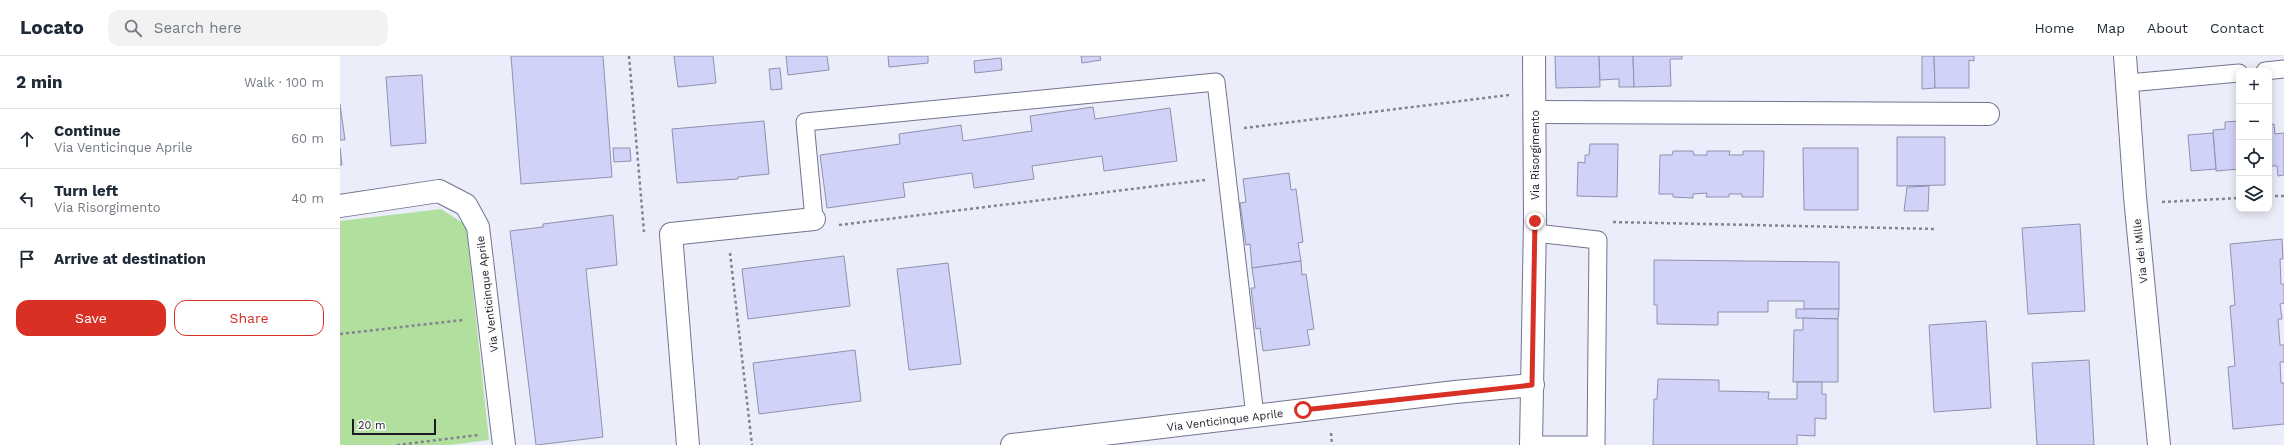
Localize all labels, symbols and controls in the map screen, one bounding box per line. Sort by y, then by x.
search box [108,10,388,46]
text: Locato [20,16,84,39]
icon: search [122,17,144,39]
text: Search here [154,19,242,37]
text: Home [2034,20,2074,36]
text: Map [2096,20,2125,36]
text: About [2147,20,2188,36]
text: Contact [2210,20,2264,36]
map controls [2236,68,2272,212]
button: + [2236,68,2272,104]
text: 2 min [16,72,62,92]
text: Walk · 100 m [244,75,324,90]
button: − [2236,104,2272,140]
street label: Via Risorgimento [1529,110,1542,200]
text: Continue [54,122,121,140]
icon: ahead [16,128,38,150]
text: 60 m [291,131,324,146]
text: Via Venticinque Aprile [54,140,192,155]
button: locate [2236,140,2272,176]
button: layers [2236,176,2272,212]
text: Turn left [54,182,118,200]
icon: left [16,188,38,210]
text: 40 m [291,191,324,206]
text: Via Risorgimento [54,200,161,215]
route end [1526,212,1544,230]
street label: Via dei Mille [2131,218,2150,284]
street label: Via Venticinque Aprile [474,235,501,353]
icon: arrive [16,248,38,270]
text: Arrive at destination [54,250,206,268]
button: Save [16,300,166,336]
button: Share [174,300,324,336]
route start [1294,401,1312,419]
street label: Via Venticinque Aprile [1166,407,1284,434]
scale bar [352,417,436,436]
text: 20 m [358,419,386,432]

